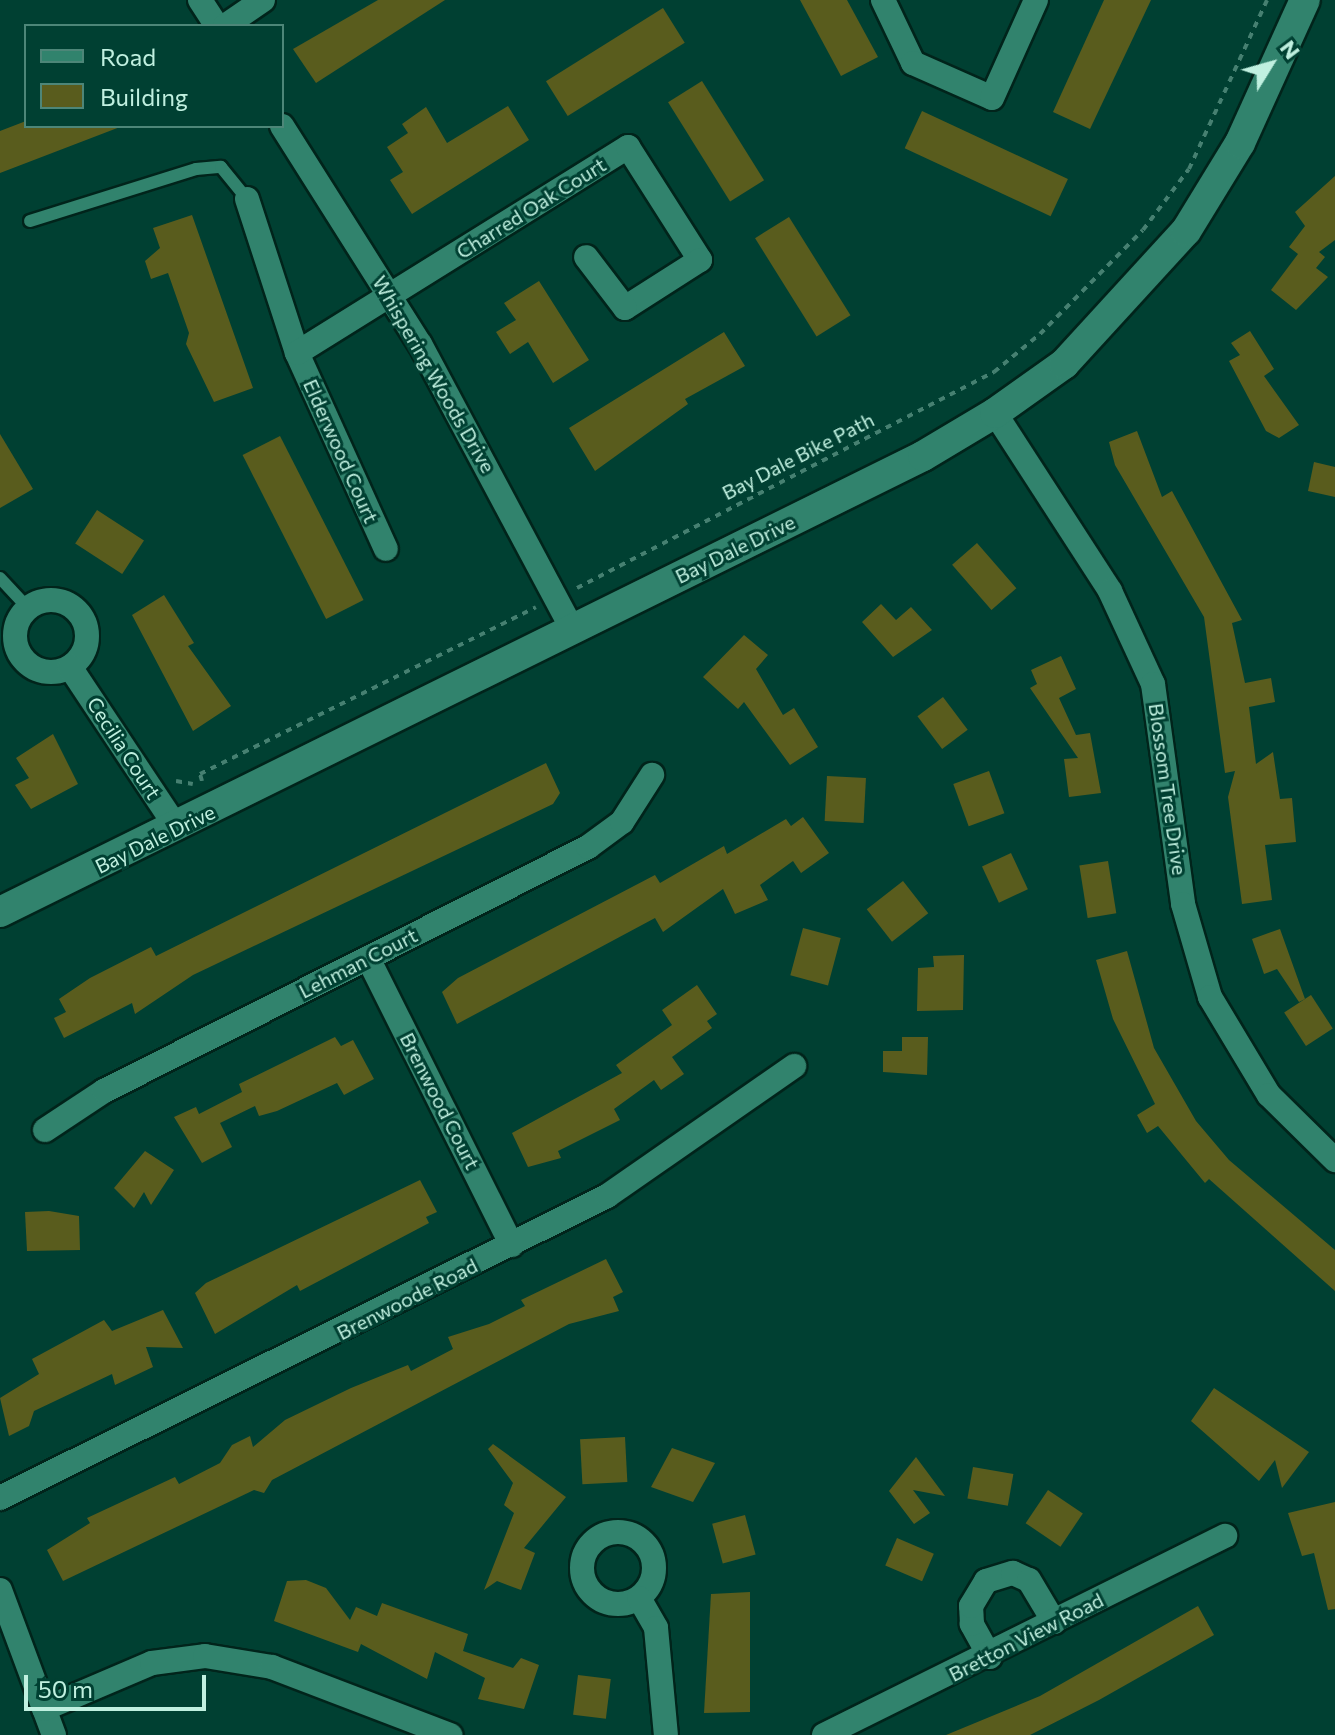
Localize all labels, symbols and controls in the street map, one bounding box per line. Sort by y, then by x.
legend [24,24,284,128]
north arrow [1231,24,1311,104]
text: N [1275,35,1306,64]
text: Road [100,42,156,71]
text: Building [100,82,188,111]
street label: Charred Oak Court [452,152,610,264]
street label: Whispering Woods Drive [368,271,500,477]
street label: Elderwood Court [299,375,383,527]
street label: Bay Dale Bike Path [718,407,878,505]
street label: Bay Dale Drive [671,510,799,588]
street label: Cecilia Court [82,692,166,804]
street label: Blossom Tree Drive [1144,702,1192,876]
street label: Bay Dale Drive [91,800,219,878]
street label: Lehman Court [295,923,421,1003]
street label: Brenwood Court [395,1029,485,1173]
street label: Brenwoode Road [333,1253,481,1345]
street label: Bretton View Road [945,1588,1107,1686]
scale bar [28,1659,210,1709]
text: 50 m [38,1674,93,1703]

